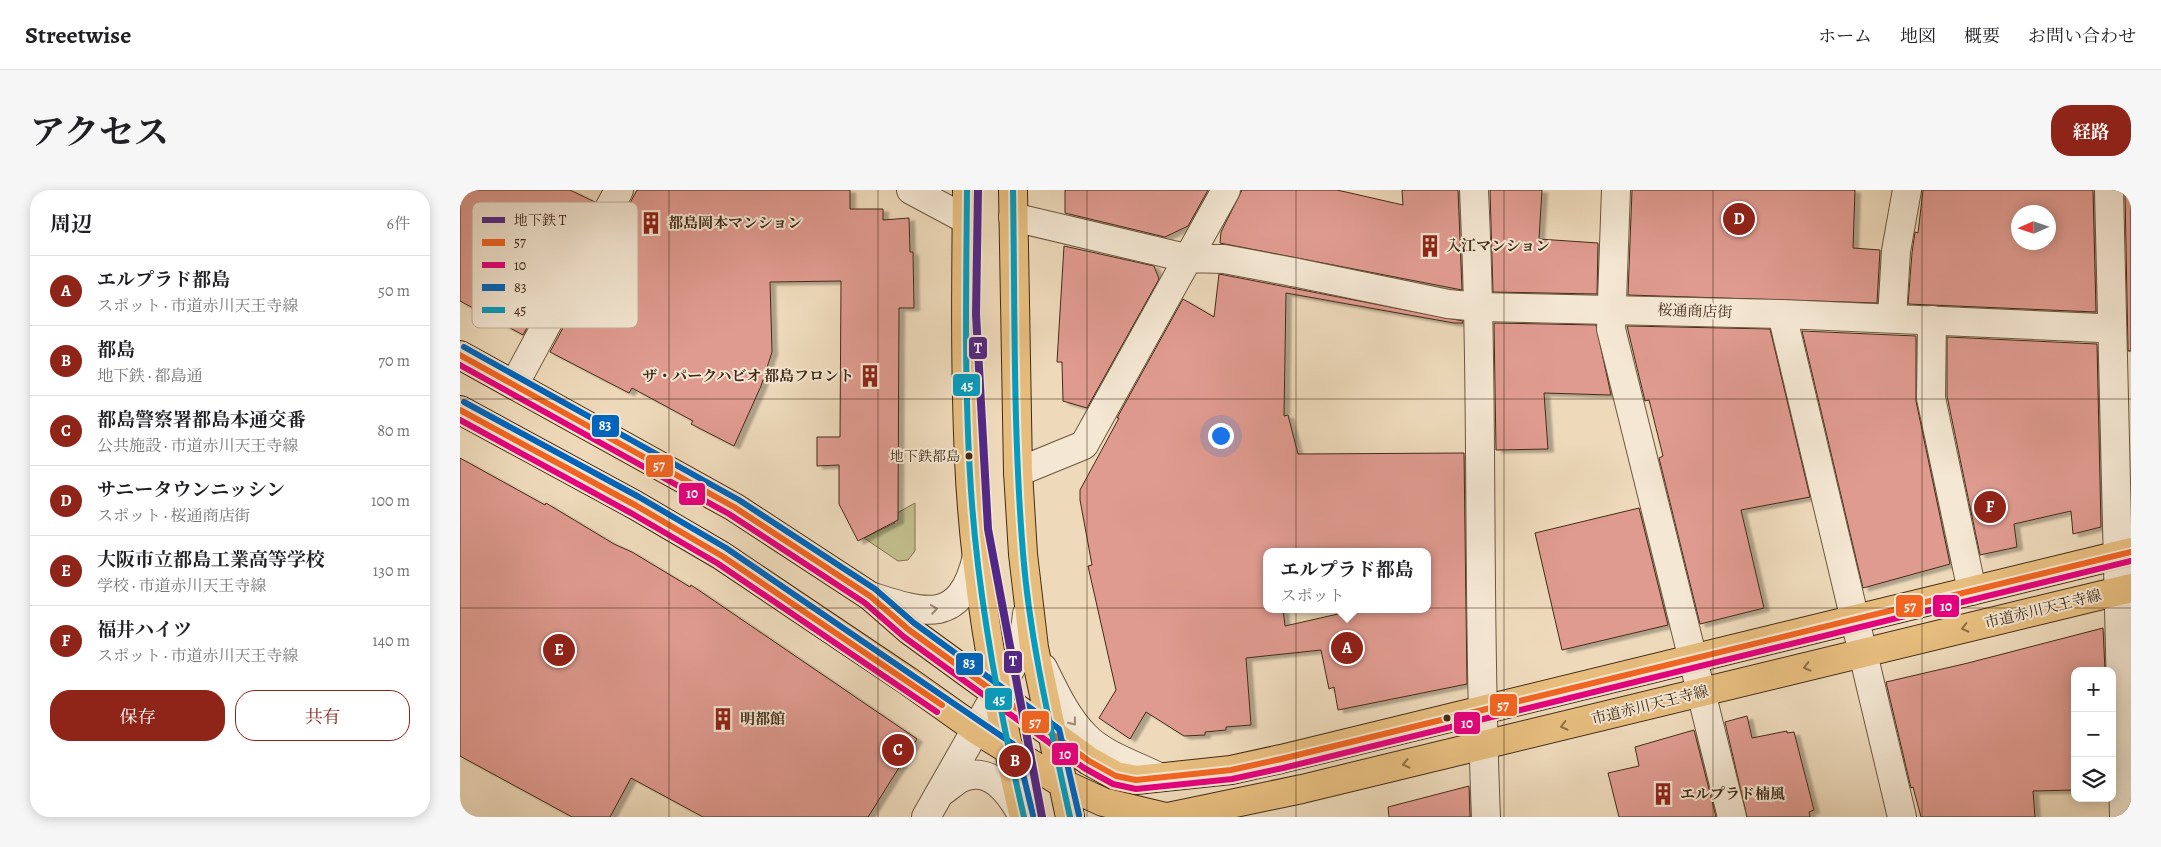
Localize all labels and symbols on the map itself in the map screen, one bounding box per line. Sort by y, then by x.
pin: D [1723,200,1755,238]
legend [472,202,638,328]
north arrow [2011,205,2056,250]
building icon: 都島岡本マンション [638,210,664,236]
text: 地下鉄 T [514,211,567,230]
place label: 都島岡本マンション [668,213,802,233]
text: 57 [514,233,526,252]
building icon: 入江マンション [1417,233,1443,259]
place label: 入江マンション [1446,236,1550,256]
text: 10 [514,256,526,275]
text: 83 [514,278,527,297]
street label: 桜通商店街 [1657,300,1733,322]
text: 45 [514,301,526,320]
line badge: T [968,336,988,360]
text: T [974,339,982,358]
building icon: ザ・パークハビオ 都島フロント [857,363,883,389]
place label: ザ・パークハビオ 都島フロント [642,366,854,386]
line badge: 45 [952,373,981,397]
text: 45 [961,376,973,395]
line badge: 83 [591,414,620,438]
text: 83 [599,416,611,435]
your location [1208,423,1234,449]
place label: 地下鉄都島 [890,447,960,466]
marker: 地下鉄都島 [964,451,974,461]
line badge: 57 [645,454,674,478]
text: 57 [653,456,665,475]
line badge: 10 [678,482,706,506]
text: 10 [686,484,698,503]
pin: F [1974,488,2006,526]
street label: 市道赤川天王寺線 [1982,585,2104,633]
line badge: 57 [1895,594,1924,618]
line badge: 10 [1932,594,1960,618]
text: 57 [1904,597,1916,616]
text: 10 [1940,597,1952,616]
one-way arrow [930,605,938,615]
one-way arrow [1960,622,1969,633]
pin: A [1331,629,1363,667]
pin: E [543,631,575,669]
line badge: T [1003,650,1023,674]
line badge: 83 [955,652,984,676]
text: T [1009,652,1017,671]
text: 83 [963,654,975,673]
one-way arrow [1802,661,1811,672]
street label: 市道赤川天王寺線 [1589,681,1711,729]
line badge: 45 [984,687,1013,711]
text: 45 [993,690,1005,709]
line badge: 57 [1489,693,1518,717]
text: 57 [1497,696,1509,715]
building icon: 明都館 [710,706,736,732]
place label: 明都館 [740,709,785,729]
line badge: 57 [1021,710,1050,734]
line badge: 10 [1453,711,1481,735]
text: 57 [1029,713,1041,732]
unlabelled marker [1442,713,1452,723]
text: 10 [1461,714,1473,733]
one-way arrow [1068,716,1076,725]
one-way arrow [1559,720,1568,731]
pin: C [882,731,914,769]
pin: B [999,742,1031,780]
line badge: 10 [1051,742,1079,766]
text: 10 [1059,745,1071,764]
one-way arrow [1401,758,1410,769]
building icon: エルプラド楠風 [1650,781,1676,807]
place label: エルプラド楠風 [1680,784,1785,804]

